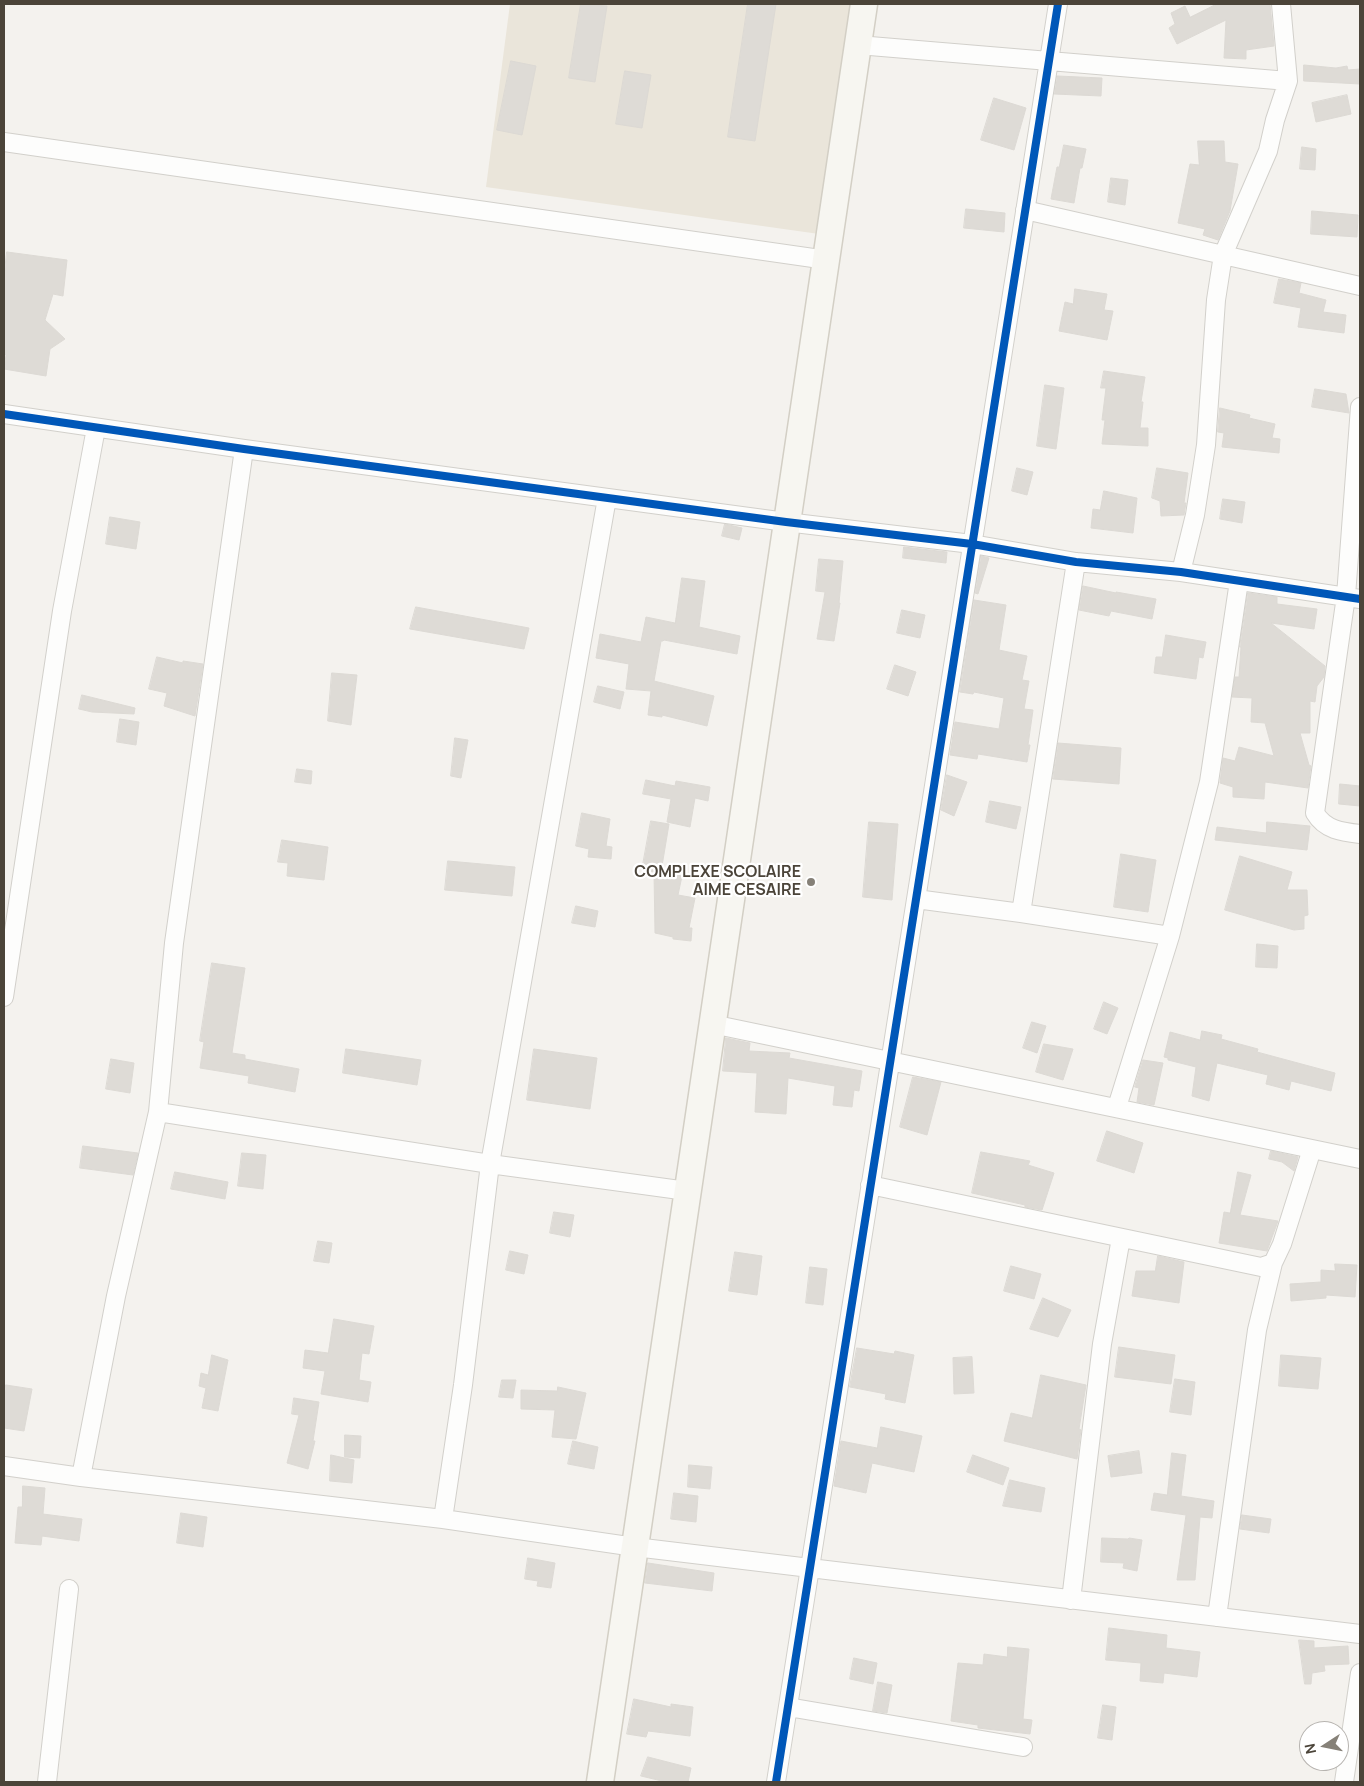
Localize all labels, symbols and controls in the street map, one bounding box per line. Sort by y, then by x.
place label: COMPLEXE SCOLAIRE AIME CESAIRE [634,863,801,901]
marker: COMPLEXE SCOLAIRE AIME CESAIRE [805,876,817,888]
north arrow [1299,1721,1349,1771]
text: N [1299,1742,1320,1756]

